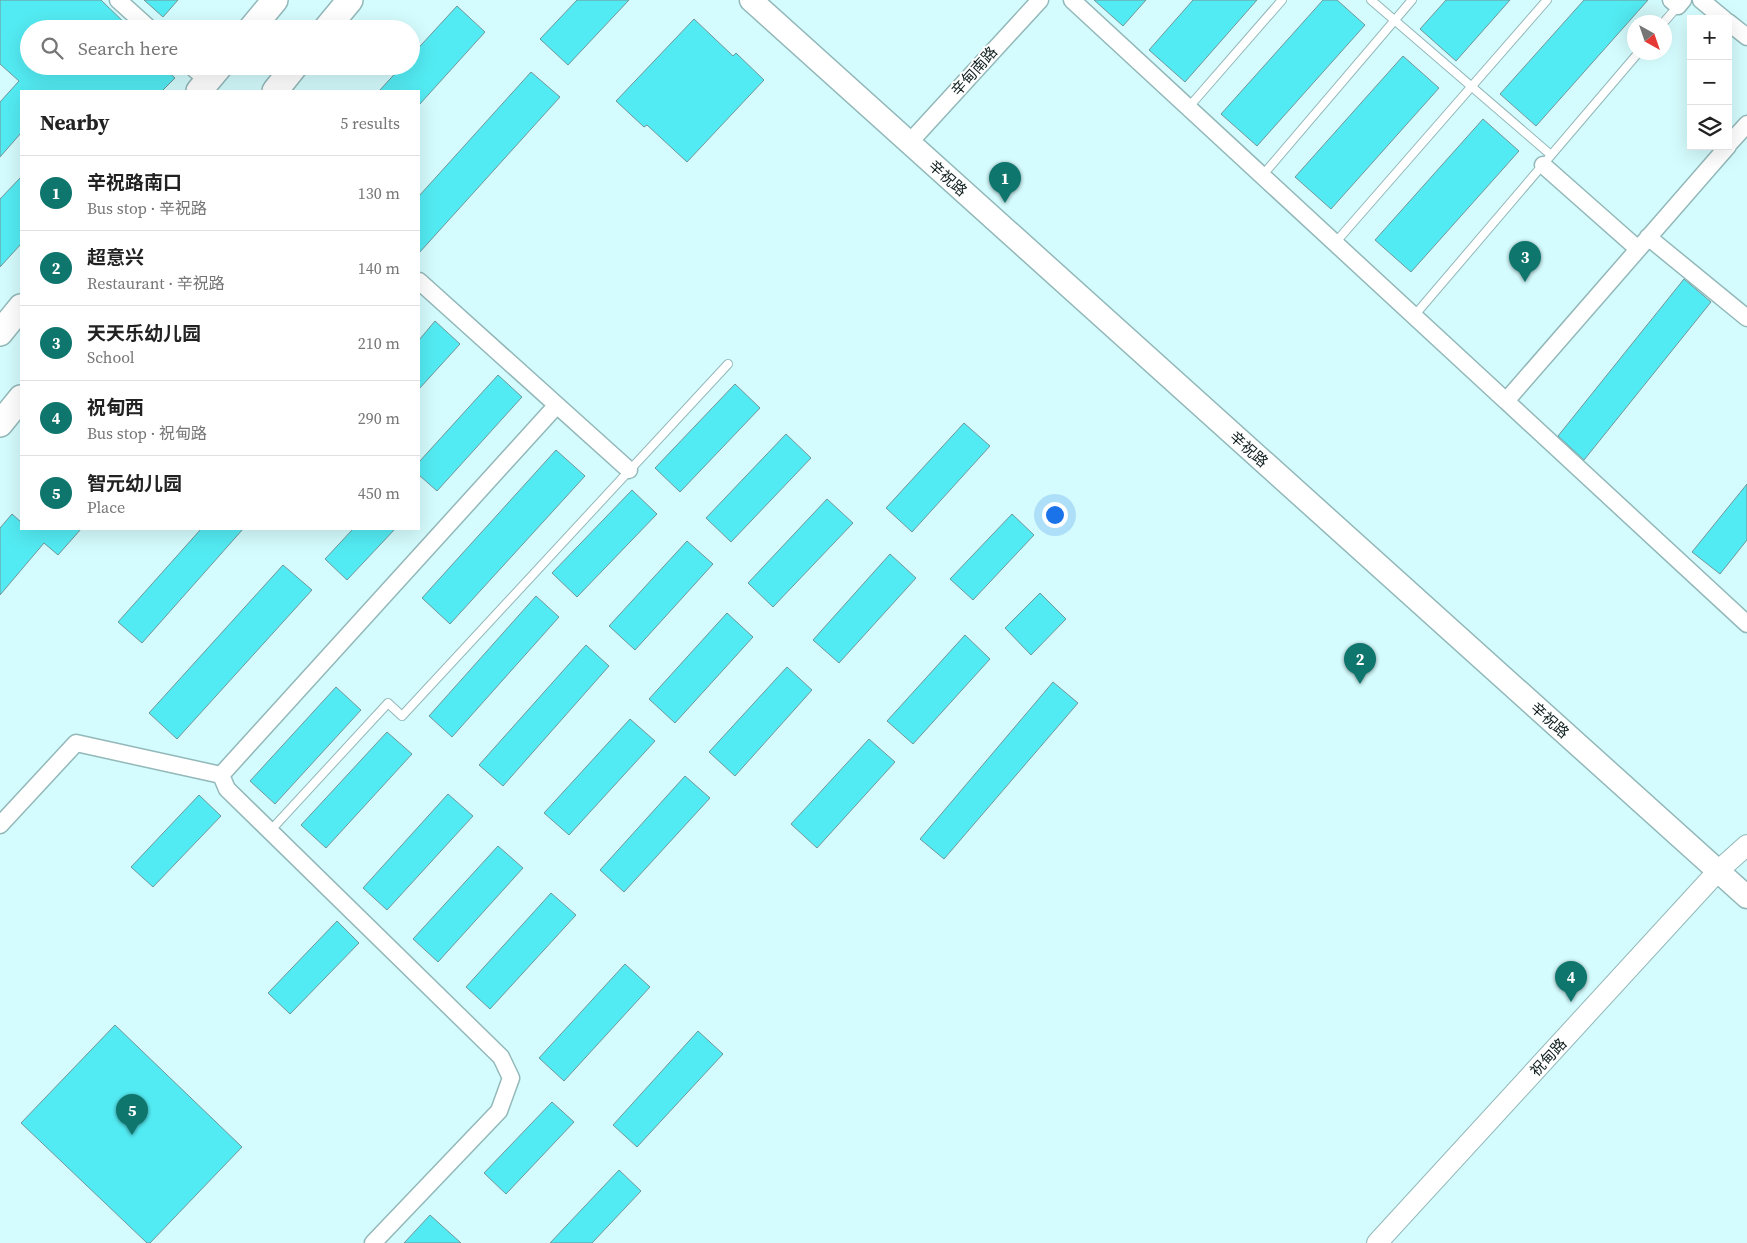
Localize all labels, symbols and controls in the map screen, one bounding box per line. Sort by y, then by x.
north arrow [1627,15,1672,60]
map controls [1687,15,1732,150]
button: + [1687,15,1732,60]
search box [20,20,420,75]
icon: search [38,34,66,62]
text: Search here [78,35,178,61]
street label: 辛甸南路 [946,42,1002,100]
button: − [1687,60,1732,105]
button: layers [1687,105,1732,150]
text: Nearby [40,108,110,137]
text: 5 results [340,112,400,134]
street label: 辛祝路 [924,155,972,201]
pin: 1 [989,162,1021,203]
text: 辛祝路南口 [87,169,182,195]
text: 1 [52,182,60,204]
text: 130 m [358,182,400,204]
text: Bus stop · 辛祝路 [87,197,207,219]
pin: 3 [1509,241,1541,282]
text: 超意兴 [87,244,144,270]
text: 2 [52,257,60,279]
text: 140 m [358,257,400,279]
text: Restaurant · 辛祝路 [87,272,225,294]
text: 天天乐幼儿园 [87,320,201,346]
text: 3 [52,332,60,354]
text: 210 m [358,332,400,354]
text: School [87,346,135,368]
text: 祝甸西 [87,394,144,420]
text: 4 [52,407,60,429]
text: 290 m [358,407,400,429]
text: Bus stop · 祝甸路 [87,422,207,444]
street label: 辛祝路 [1225,426,1273,472]
text: 智元幼儿园 [87,470,182,496]
text: 5 [52,482,60,504]
text: 450 m [358,482,400,504]
text: Place [87,496,125,518]
your location [1042,502,1068,528]
pin: 2 [1344,643,1376,684]
street label: 辛祝路 [1526,697,1574,743]
pin: 4 [1555,961,1587,1002]
street label: 祝甸路 [1525,1033,1571,1081]
pin: 5 [116,1094,148,1135]

